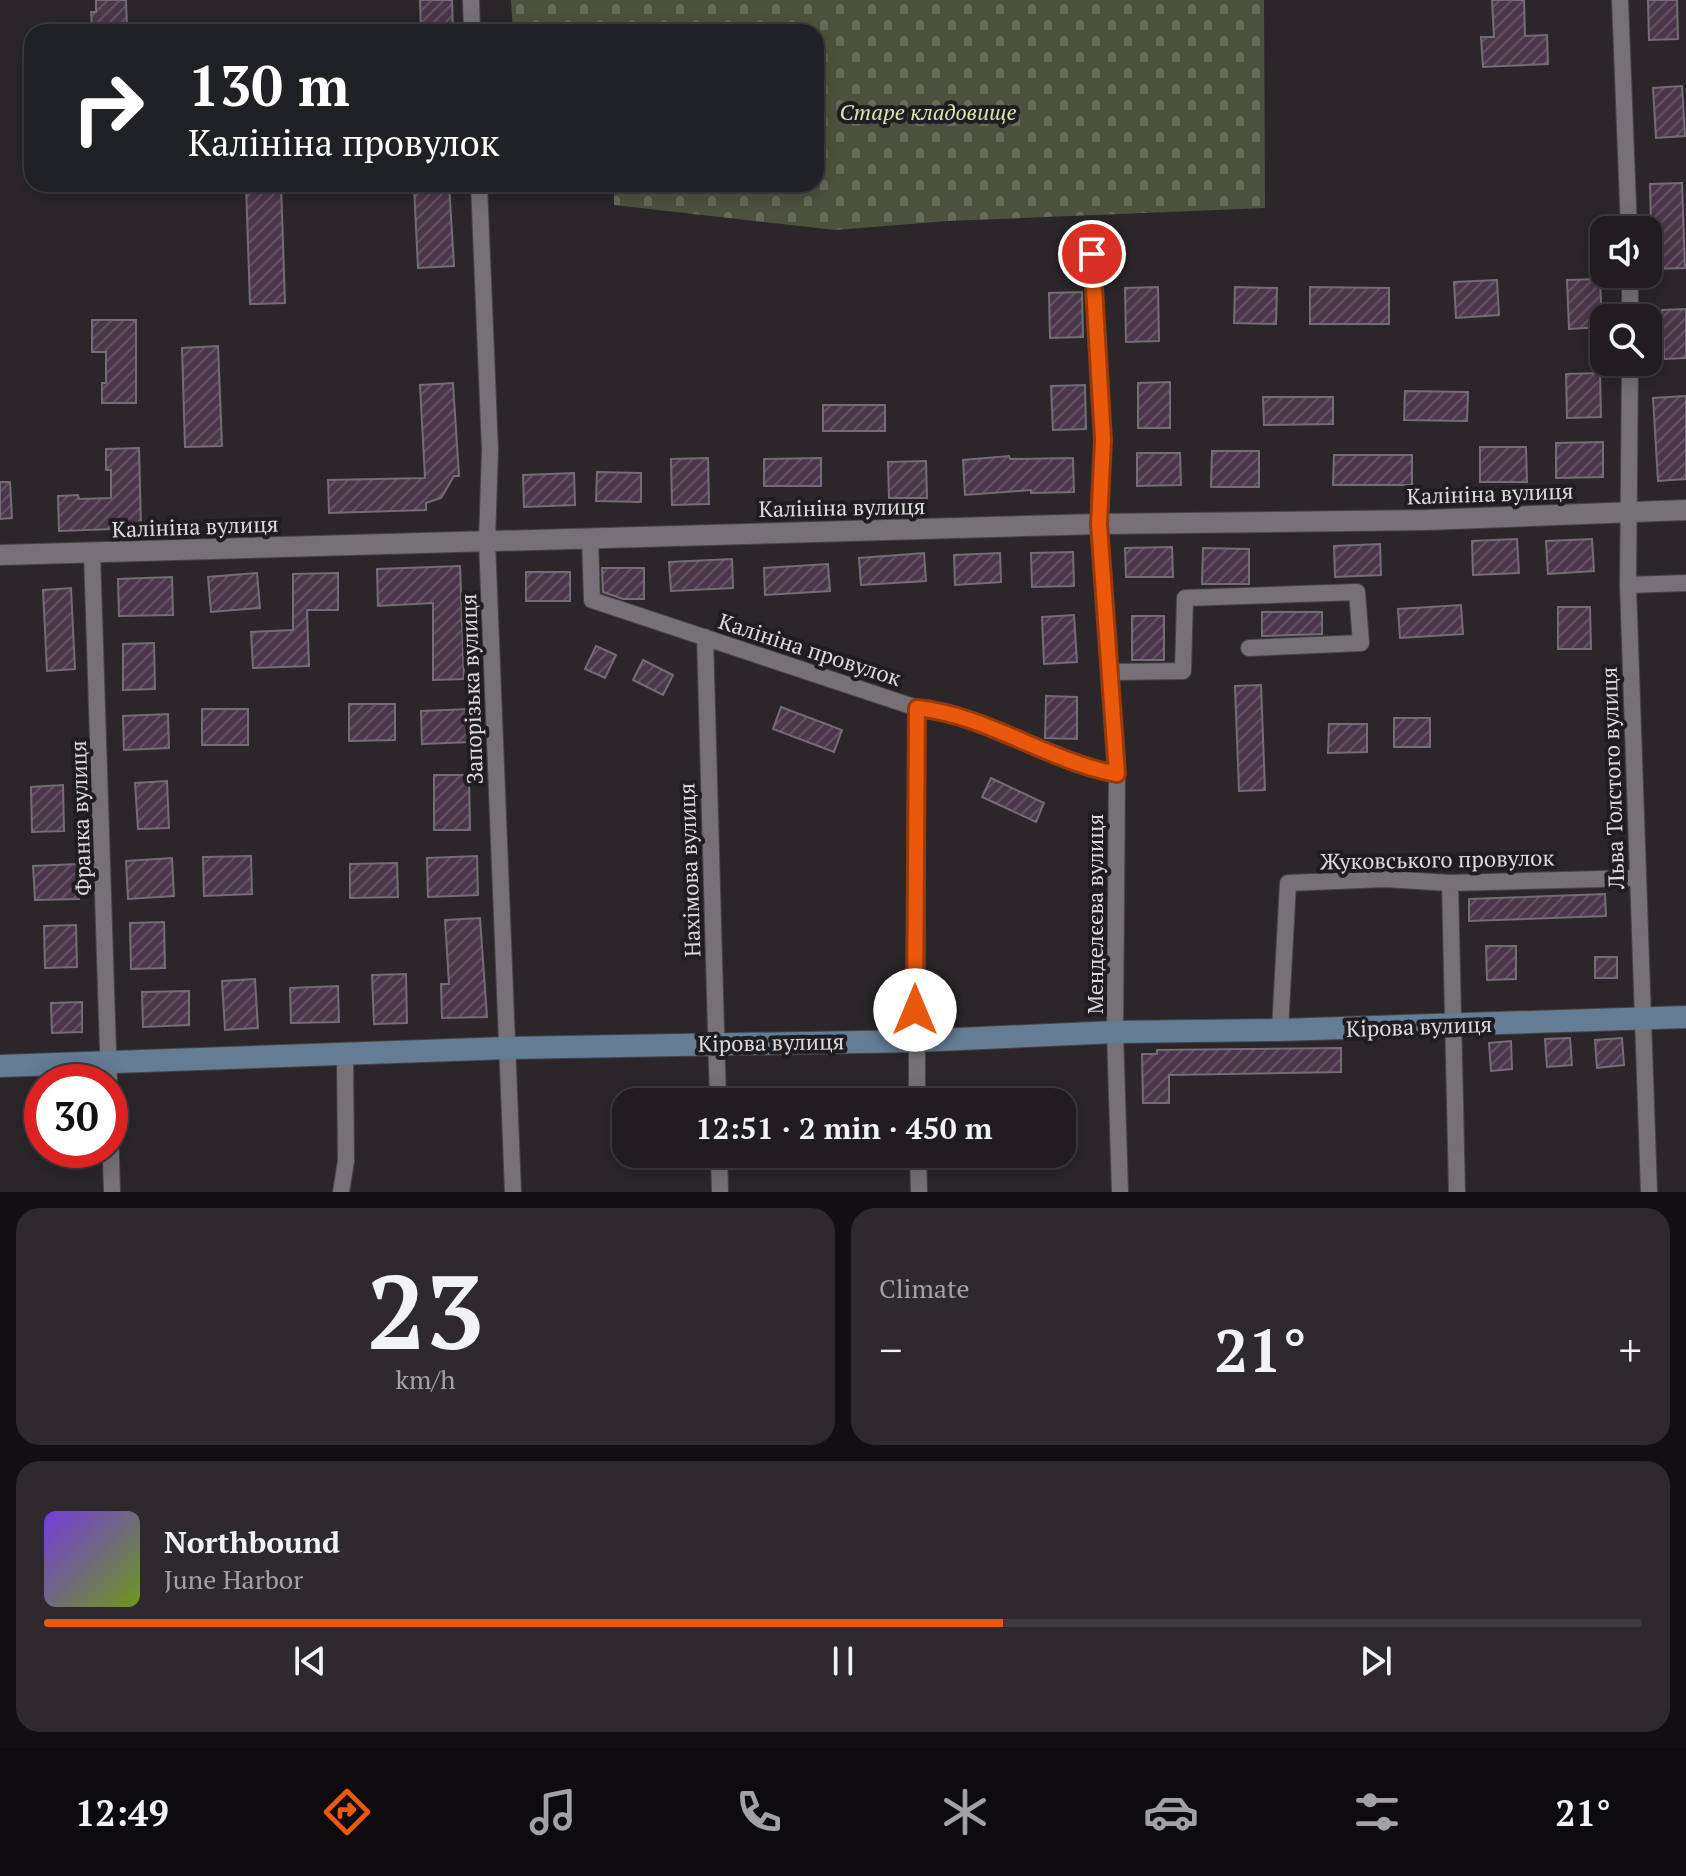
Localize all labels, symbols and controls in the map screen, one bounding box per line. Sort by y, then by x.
text: 130 m [188,48,350,122]
icon: right [56,56,160,160]
park label: Старе кладовище [840,97,1016,126]
text: Калініна провулок [188,119,499,166]
map controls [1590,216,1662,376]
button: sound [1590,216,1662,288]
pin [1058,220,1126,288]
icon: arrive [1070,232,1114,276]
button: search [1590,304,1662,376]
street label: Калініна вулиця [1406,476,1574,510]
street label: Калініна вулиця [758,491,926,523]
street label: Калініна вулиця [111,509,279,543]
street label: Запорізька вулиця [453,593,489,785]
street label: Калініна провулок [715,606,905,692]
street label: Льва Толстого вулиця [1594,666,1630,891]
street label: Франка вулиця [63,740,97,896]
street label: Нахімова вулиця [671,782,707,958]
street label: Менделєєва вулиця [1080,814,1109,1014]
street label: Жуковського провулок [1319,842,1555,876]
position arrow [873,968,957,1052]
street label: Кірова вулиця [1345,1009,1493,1043]
street label: Кірова вулиця [698,1026,844,1058]
speed limit sign: 30 [24,1064,128,1168]
text: 12:51 · 2 min · 450 m [696,1108,992,1148]
text: 23 [367,1241,484,1379]
text: Climate [879,1271,970,1305]
text: 21° [1214,1310,1307,1389]
text: − [879,1320,902,1379]
text: + [1619,1320,1642,1379]
text: km/h [395,1362,456,1396]
text: Northbound [164,1522,340,1562]
text: June Harbor [164,1562,303,1596]
icon: previous [288,1639,332,1683]
icon: pause [821,1639,865,1683]
icon: next [1354,1639,1398,1683]
icon: directions [319,1784,375,1840]
icon: music [525,1784,581,1840]
icon: phone [731,1784,787,1840]
icon: climate [937,1784,993,1840]
icon: car [1143,1784,1199,1840]
icon: filters [1349,1784,1405,1840]
text: 12:49 [75,1789,169,1836]
text: 21° [1555,1789,1611,1836]

